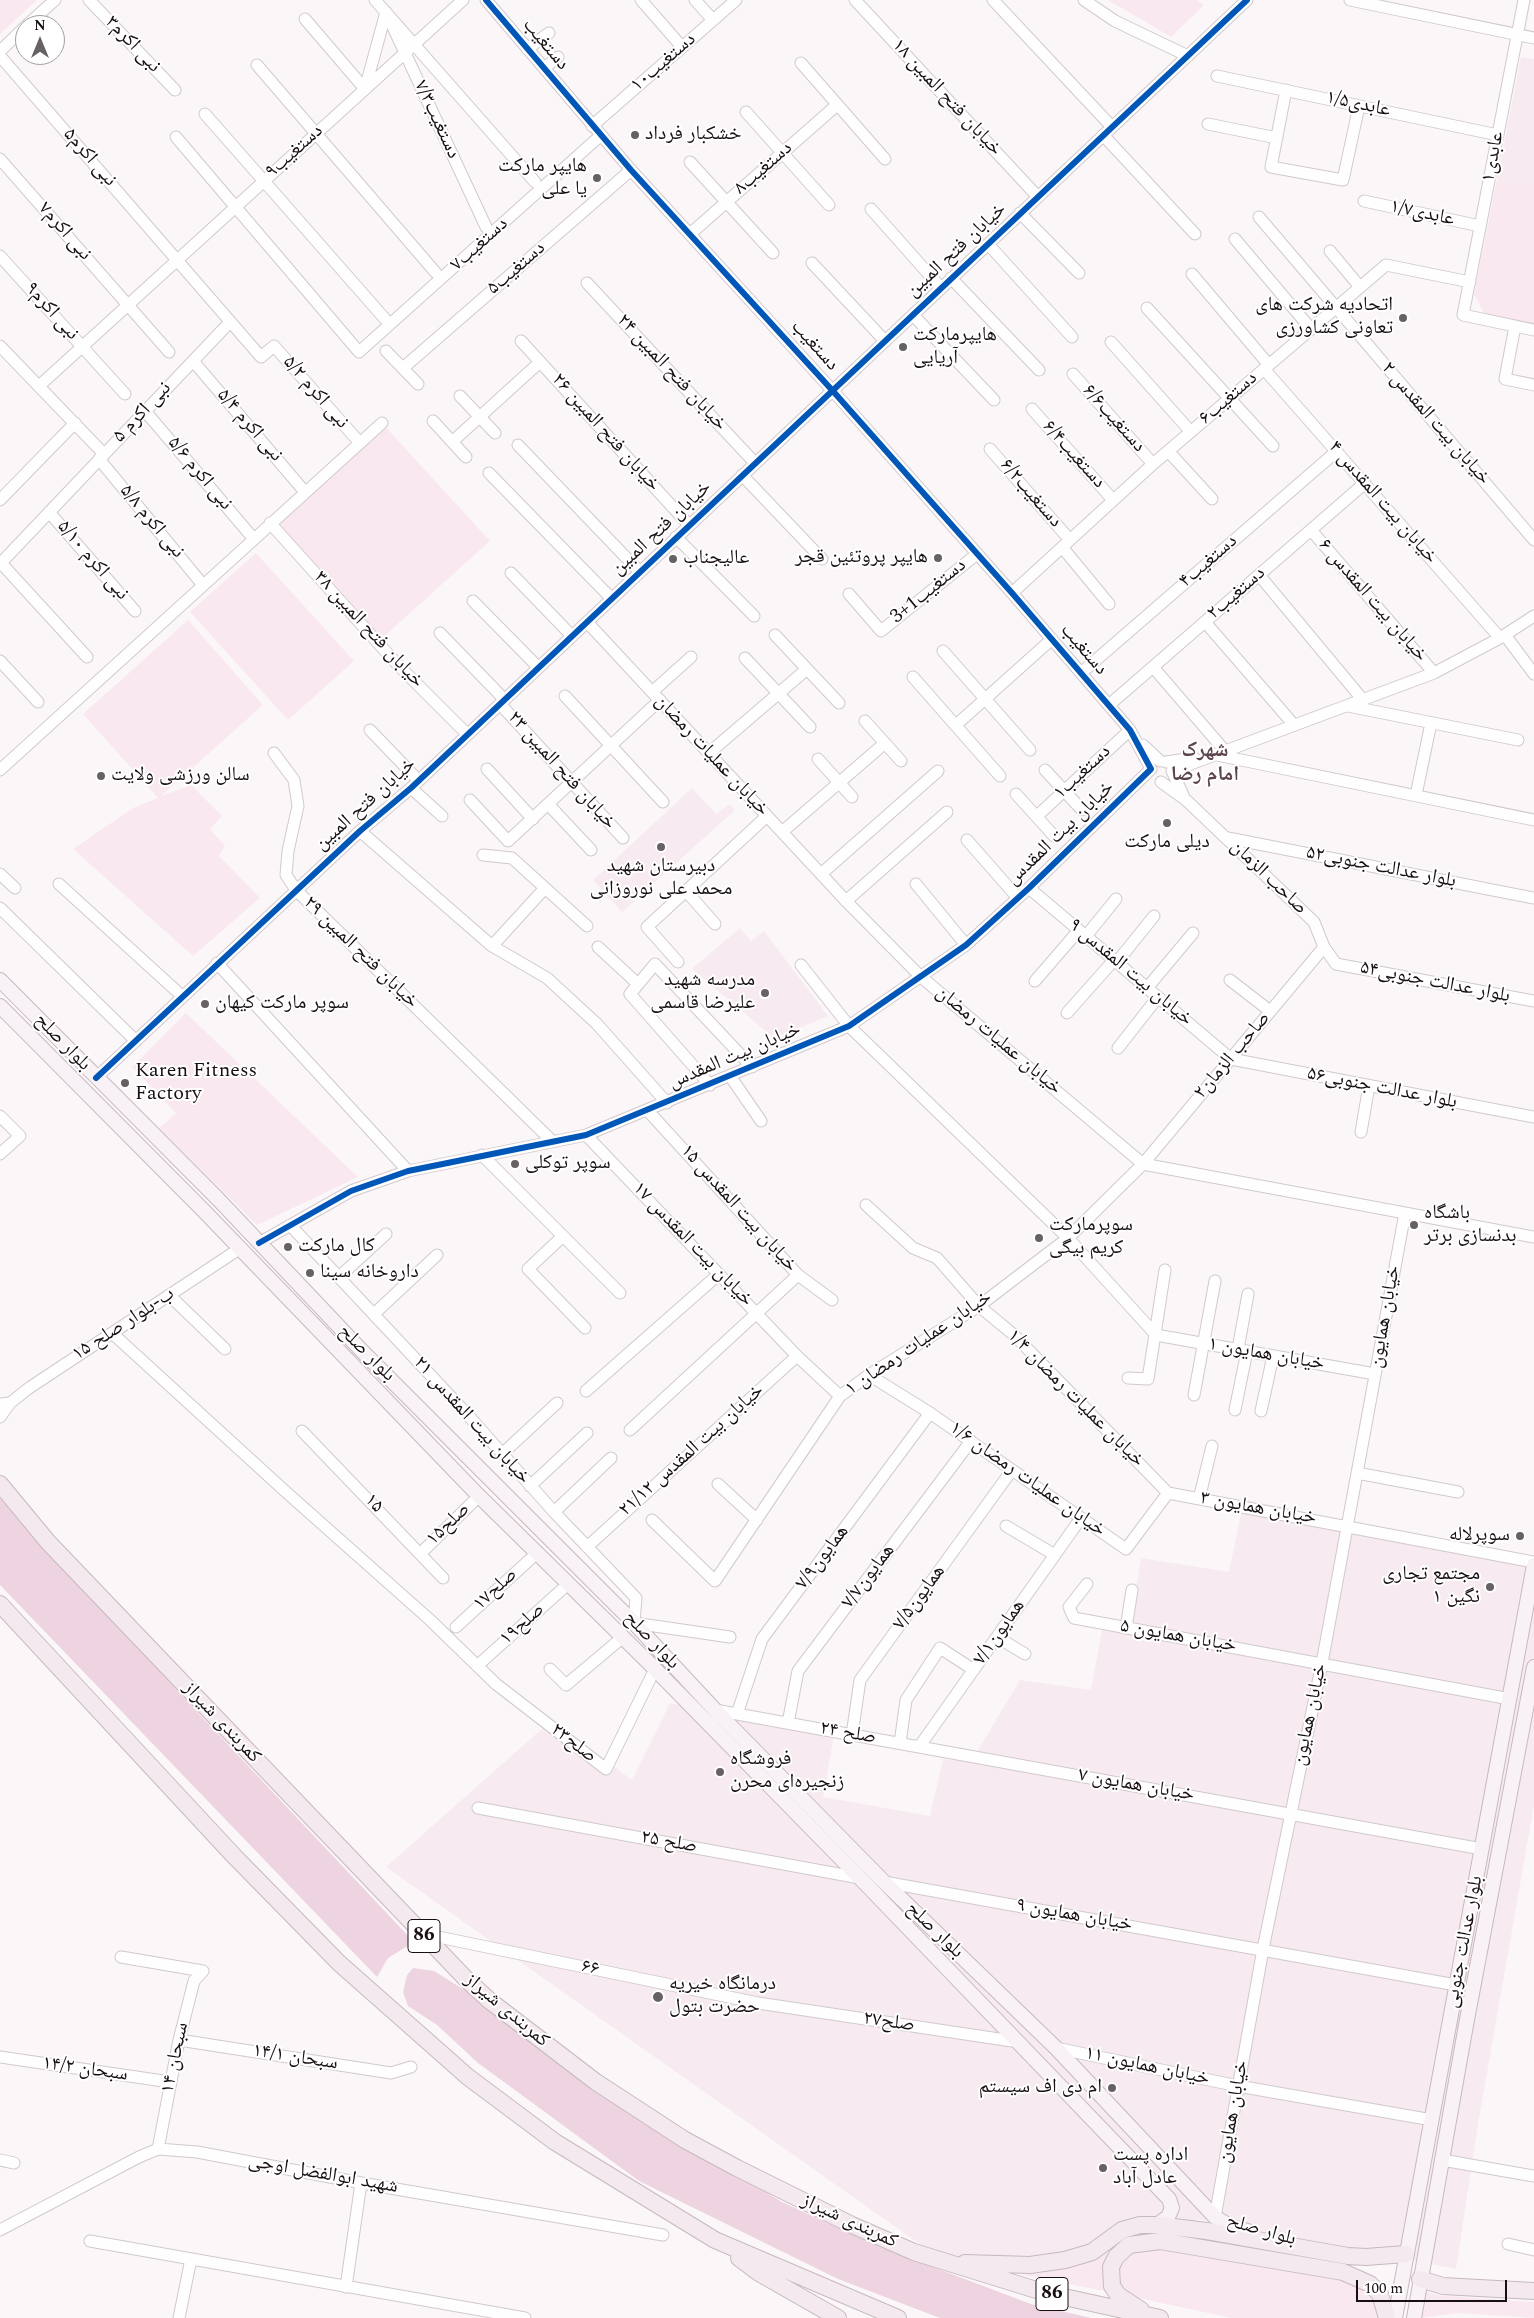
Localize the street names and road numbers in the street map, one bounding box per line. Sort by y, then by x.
street label: نبی اکرم۳ [99,11,165,79]
street label: دستغیب [516,14,574,76]
street label: دستغیب۱۰ [627,28,701,98]
street label: خیابان فتح المبین ۱۸ [886,35,1006,161]
street label: دستغیب۷/۳ [407,77,465,163]
street label: عابدی۱/۵ [1323,86,1393,124]
street label: دستغیب۹ [261,120,329,184]
street label: نبی اکرم۵ [57,124,121,192]
street label: ۱عابدی [1477,129,1511,185]
street label: دستغیب۸ [730,137,798,201]
street label: عابدی۱/۷ [1387,195,1457,233]
street label: نبی اکرم۷ [32,198,96,266]
street label: خیابان فتح المبین [902,199,1012,303]
street label: دستغیب۷ [446,213,514,277]
street label: دستغیب۵ [483,237,551,301]
street label: نبی اکرم۹ [19,278,83,346]
street label: خیابان فتح المبین ۲۴ [611,310,731,436]
street label: دستغیب [785,316,843,376]
street label: نبی اکرم ۵/۲ [277,352,353,434]
street label: خیابان بیت المقدس ۲ [1375,358,1495,490]
street label: دستغیب۶ [1195,367,1263,431]
street label: خیابان فتح المبین ۲۶ [546,369,664,497]
street label: نبی اکرم ۵ [109,377,177,449]
street label: دستغیب۶/۶ [1076,380,1150,458]
street label: نبی اکرم ۵/۴ [211,385,287,467]
street label: دستغیب۶/۴ [1036,416,1110,494]
street label: نبی اکرم ۵/۶ [161,432,237,516]
street label: خیابان بیت المقدس ۴ [1322,437,1442,569]
street label: دستغیب۶/۲ [994,455,1066,533]
street label: خیابان فتح المبین [607,477,717,581]
street label: نبی اکرم ۵/۸ [113,480,189,564]
street label: نبی اکرم ۵/۱۰ [51,516,133,606]
street label: دستغیب۴ [1175,530,1243,594]
street label: خیابان بیت المقدس ۶ [1312,535,1432,667]
street label: 3+1دستغیب [886,554,972,630]
street label: ۲دستغیب [1203,562,1271,626]
street label: خیابان فتح المبین ۳۸ [308,567,428,693]
street label: دستغیب [1054,619,1112,681]
street label: خیابان عملیات رمضان [649,690,773,822]
street label: خیابان فتح المبین ۲۳ [502,707,620,835]
street label: دستغیب۱ [1049,741,1117,805]
street label: خیابان فتح المبین [310,753,422,857]
street label: خیابان بیت المقدس [1002,776,1120,892]
street label: صاحب الزمان [1224,835,1312,921]
street label: بلوار عدالت جنوبی۵۲ [1304,842,1458,894]
street label: خیابان فتح المبین ۲۹ [297,892,423,1014]
street label: خیابان بیت المقدس ۹ [1063,914,1197,1032]
street label: بلوار عدالت جنوبی۵۴ [1358,957,1512,1009]
street label: خیابان عملیات رمضان [930,981,1066,1101]
street label: ۲صاحب الزمان [1189,1007,1277,1105]
street label: بلوار صلح [29,1009,95,1077]
street label: خیابان بیت المقدس [665,1018,805,1096]
street label: بلوار عدالت جنوبی۵۶ [1305,1063,1459,1115]
street label: خیابان بیت المقدس ۱۵ [674,1140,802,1278]
street label: خیابان بیت المقدس ۱۷ [626,1178,758,1312]
street label: خیابان همایون [1365,1264,1407,1370]
street label: ۱۵ ب-بلوار صلح [68,1283,180,1367]
street label: خیابان عملیات رمضان ۱ [841,1286,997,1402]
street label: بلوار صلح [332,1320,400,1388]
street label: خیابان عملیات رمضان ۱/۴ [1001,1325,1149,1473]
street label: خیابان همایون ۱ [1206,1333,1326,1377]
street label: خیابان بیت المقدس ۲۱ [407,1352,535,1490]
street label: خیابان بیت المقدس ۲۱/۱۲ [615,1380,769,1522]
street label: خیابان عملیات رمضان ۱/۶ [944,1417,1110,1543]
street label: خیابان همایون ۳ [1198,1487,1318,1531]
street label: ۱۵ [358,1489,388,1519]
street label: صلح۱۵ [422,1498,476,1552]
street label: همایون۷/۹ [791,1521,855,1595]
street label: همایون۷/۷ [837,1540,901,1614]
street label: همایون۷/۵ [888,1561,952,1635]
street label: صلح۱۷ [469,1564,523,1616]
street label: همایون۷/۱ [969,1596,1031,1670]
street label: صلح۱۹ [496,1599,550,1651]
street label: بلوار صلح [618,1607,684,1675]
street label: خیابان همایون ۵ [1118,1615,1238,1659]
street label: خیابان همایون [1288,1662,1334,1768]
street label: کمربندی شیراز [177,1677,265,1769]
street label: صلح ۲۴ [818,1717,878,1751]
street label: صلح۲۳ [545,1719,601,1769]
street label: خیابان همایون ۷ [1076,1764,1196,1808]
street label: صلح ۲۵ [639,1826,699,1860]
street label: بلوار عدالت جنوبی [1440,1874,1490,2010]
street label: خیابان همایون ۹ [1014,1894,1134,1938]
street label: بلوار صلح [900,1898,968,1964]
road number: 86 [408,1920,440,1952]
street label: ۶۶ [579,1955,601,1983]
street label: کمربندی شیراز [459,1968,553,2054]
street label: صلح۲۷ [862,2008,916,2038]
street label: سبحان ۱۴ [157,2020,195,2096]
street label: سبحان ۱۴/۱ [251,2039,339,2077]
street label: خیابان همایون ۱۱ [1083,2042,1211,2092]
street label: سبحان ۱۴/۲ [41,2052,129,2088]
street label: خیابان همایون [1213,2059,1255,2165]
street label: شهید ابوالفضل اوجی [246,2150,400,2200]
street label: کمربندی شیراز [797,2189,901,2255]
street label: بلوار صلح [1223,2210,1299,2252]
road number: 86 [1036,2278,1068,2310]

